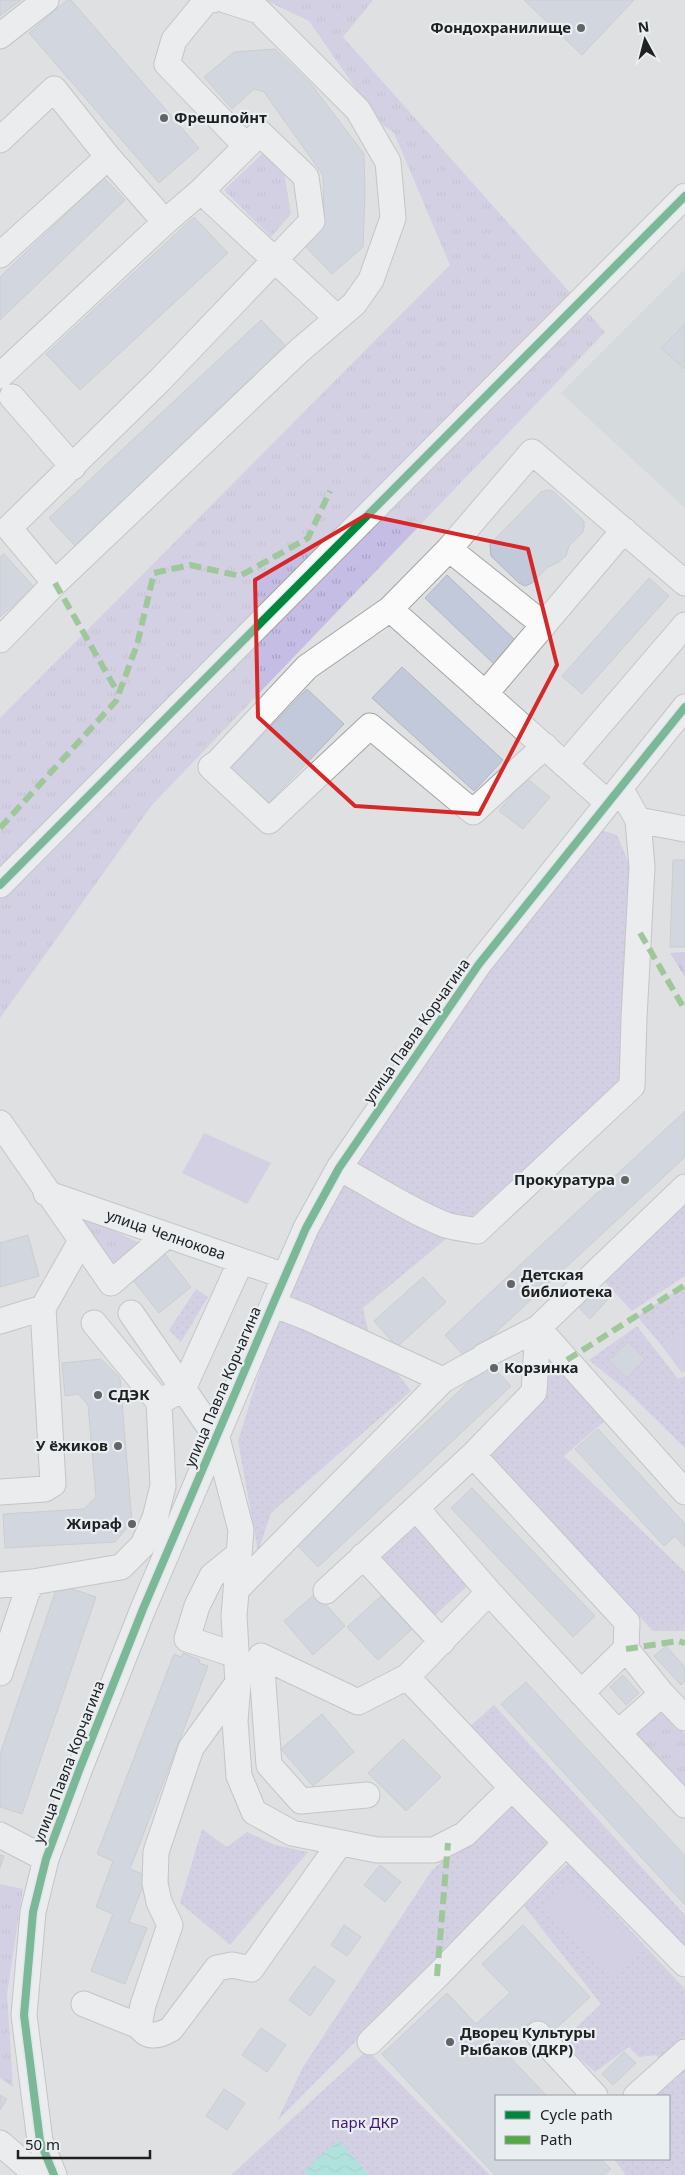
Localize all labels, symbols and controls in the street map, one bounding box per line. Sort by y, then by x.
north arrow [620,15,670,65]
text: N [637,16,650,37]
place label: Фондохранилище [430,17,571,37]
marker: Фондохранилище [575,22,587,34]
place label: Фрешпойнт [174,107,267,127]
marker: Фрешпойнт [158,112,170,124]
street label: улица Павла Корчагина [358,954,474,1107]
place label: Прокуратура [514,1169,615,1189]
marker: Прокуратура [619,1174,631,1186]
street label: улица Челнокова [104,1204,229,1264]
place label: Детская библиотека [521,1264,613,1301]
marker: Детская библиотека [505,1278,517,1290]
street label: улица Павла Корчагина [179,1303,265,1470]
place label: Корзинка [504,1357,579,1377]
marker: Корзинка [488,1362,500,1374]
place label: СДЭК [108,1384,150,1404]
marker: СДЭК [92,1389,104,1401]
place label: У ёжиков [36,1435,108,1455]
marker: У ёжиков [112,1440,124,1452]
place label: Жираф [66,1513,122,1533]
marker: Жираф [126,1518,138,1530]
street label: улица Павла Корчагина [28,1677,108,1846]
place label: Дворец Культуры Рыбаков (ДКР) [460,2022,596,2059]
marker: Дворец Культуры Рыбаков (ДКР) [444,2036,456,2048]
legend [495,2095,670,2160]
text: Cycle path [540,2104,613,2124]
park label: парк ДКР [331,2112,399,2132]
scale bar [18,2128,150,2160]
text: Path [540,2129,572,2149]
text: 50 m [25,2134,60,2154]

